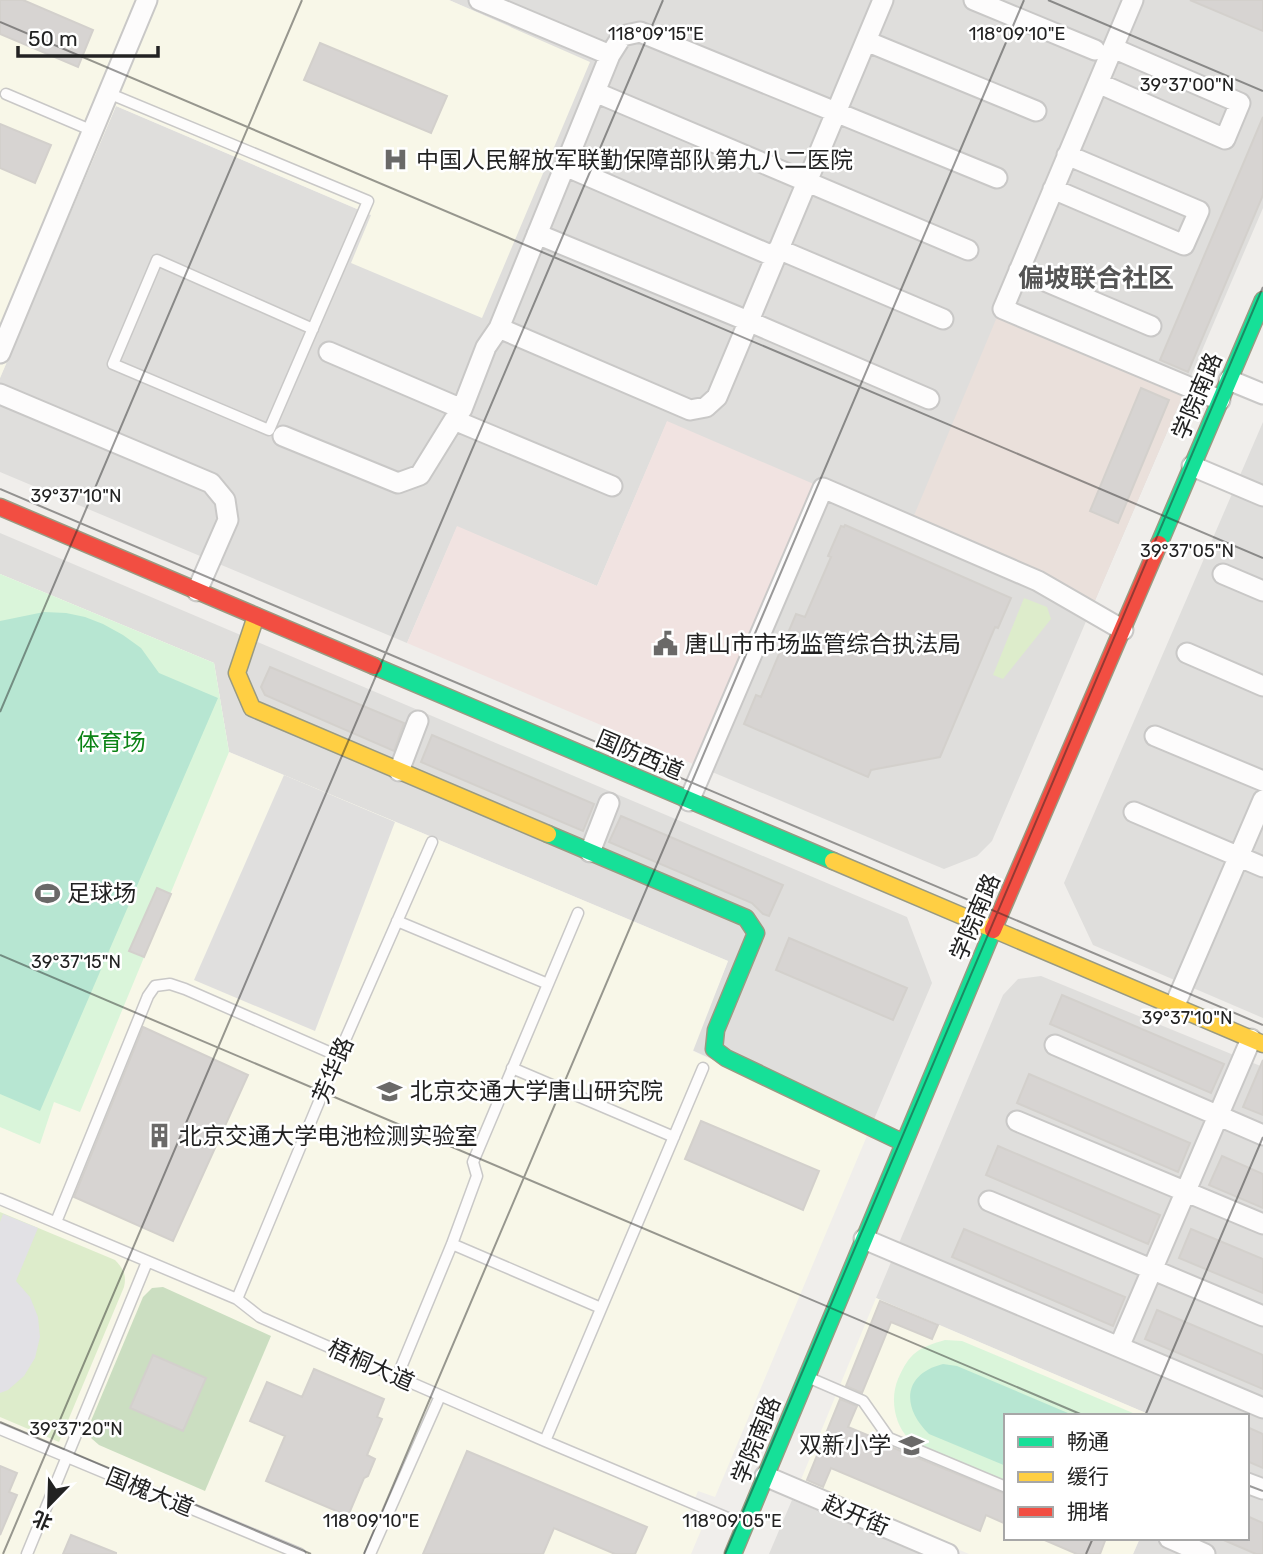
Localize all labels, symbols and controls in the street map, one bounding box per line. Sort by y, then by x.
scale bar [18,14,158,58]
text: 118°09'15"E [608,23,704,45]
text: 118°09'10"E [969,23,1065,45]
text: 50 m [28,26,78,51]
text: 39°37'00"N [1140,74,1234,96]
hospital icon: 中国人民解放军联勤保障部队第九八二医院 [382,146,410,174]
place label: 中国人民解放军联勤保障部队第九八二医院 [416,146,853,174]
district label: 偏坡联合社区 [1018,263,1174,294]
street label: 学院南路 [1166,348,1228,444]
text: 39°37'10"N [31,485,121,507]
text: 39°37'05"N [1140,540,1234,562]
public building icon: 唐山市市场监管综合执法局 [651,630,679,658]
place label: 唐山市市场监管综合执法局 [685,630,961,658]
street label: 国防西道 [592,724,688,786]
park label: 体育场 [77,728,146,756]
street label: 学院南路 [944,869,1006,965]
sports icon: 足球场 [33,879,61,907]
place label: 足球场 [67,879,136,907]
text: 39°37'15"N [31,951,121,973]
text: 39°37'10"N [1142,1007,1232,1029]
street label: 芳华路 [307,1033,359,1107]
school or university icon: 北京交通大学唐山研究院 [376,1077,404,1105]
place label: 北京交通大学唐山研究院 [410,1077,663,1105]
building icon: 北京交通大学电池检测实验室 [145,1122,173,1150]
place label: 北京交通大学电池检测实验室 [179,1122,478,1150]
street label: 梧桐大道 [323,1334,419,1396]
street label: 学院南路 [726,1392,786,1488]
legend [1004,1414,1249,1540]
text: 39°37'20"N [29,1418,123,1440]
text: 畅通 [1067,1429,1109,1454]
place label: 双新小学 [799,1431,891,1459]
school or university icon: 双新小学 [897,1431,925,1459]
street label: 国槐大道 [102,1462,198,1522]
text: 缓行 [1067,1464,1109,1489]
north arrow [14,1470,84,1540]
street label: 赵开街 [819,1489,893,1541]
text: 拥堵 [1067,1499,1109,1524]
text: 北 [29,1506,56,1534]
text: 118°09'10"E [323,1510,419,1532]
text: 118°09'05"E [682,1510,782,1532]

